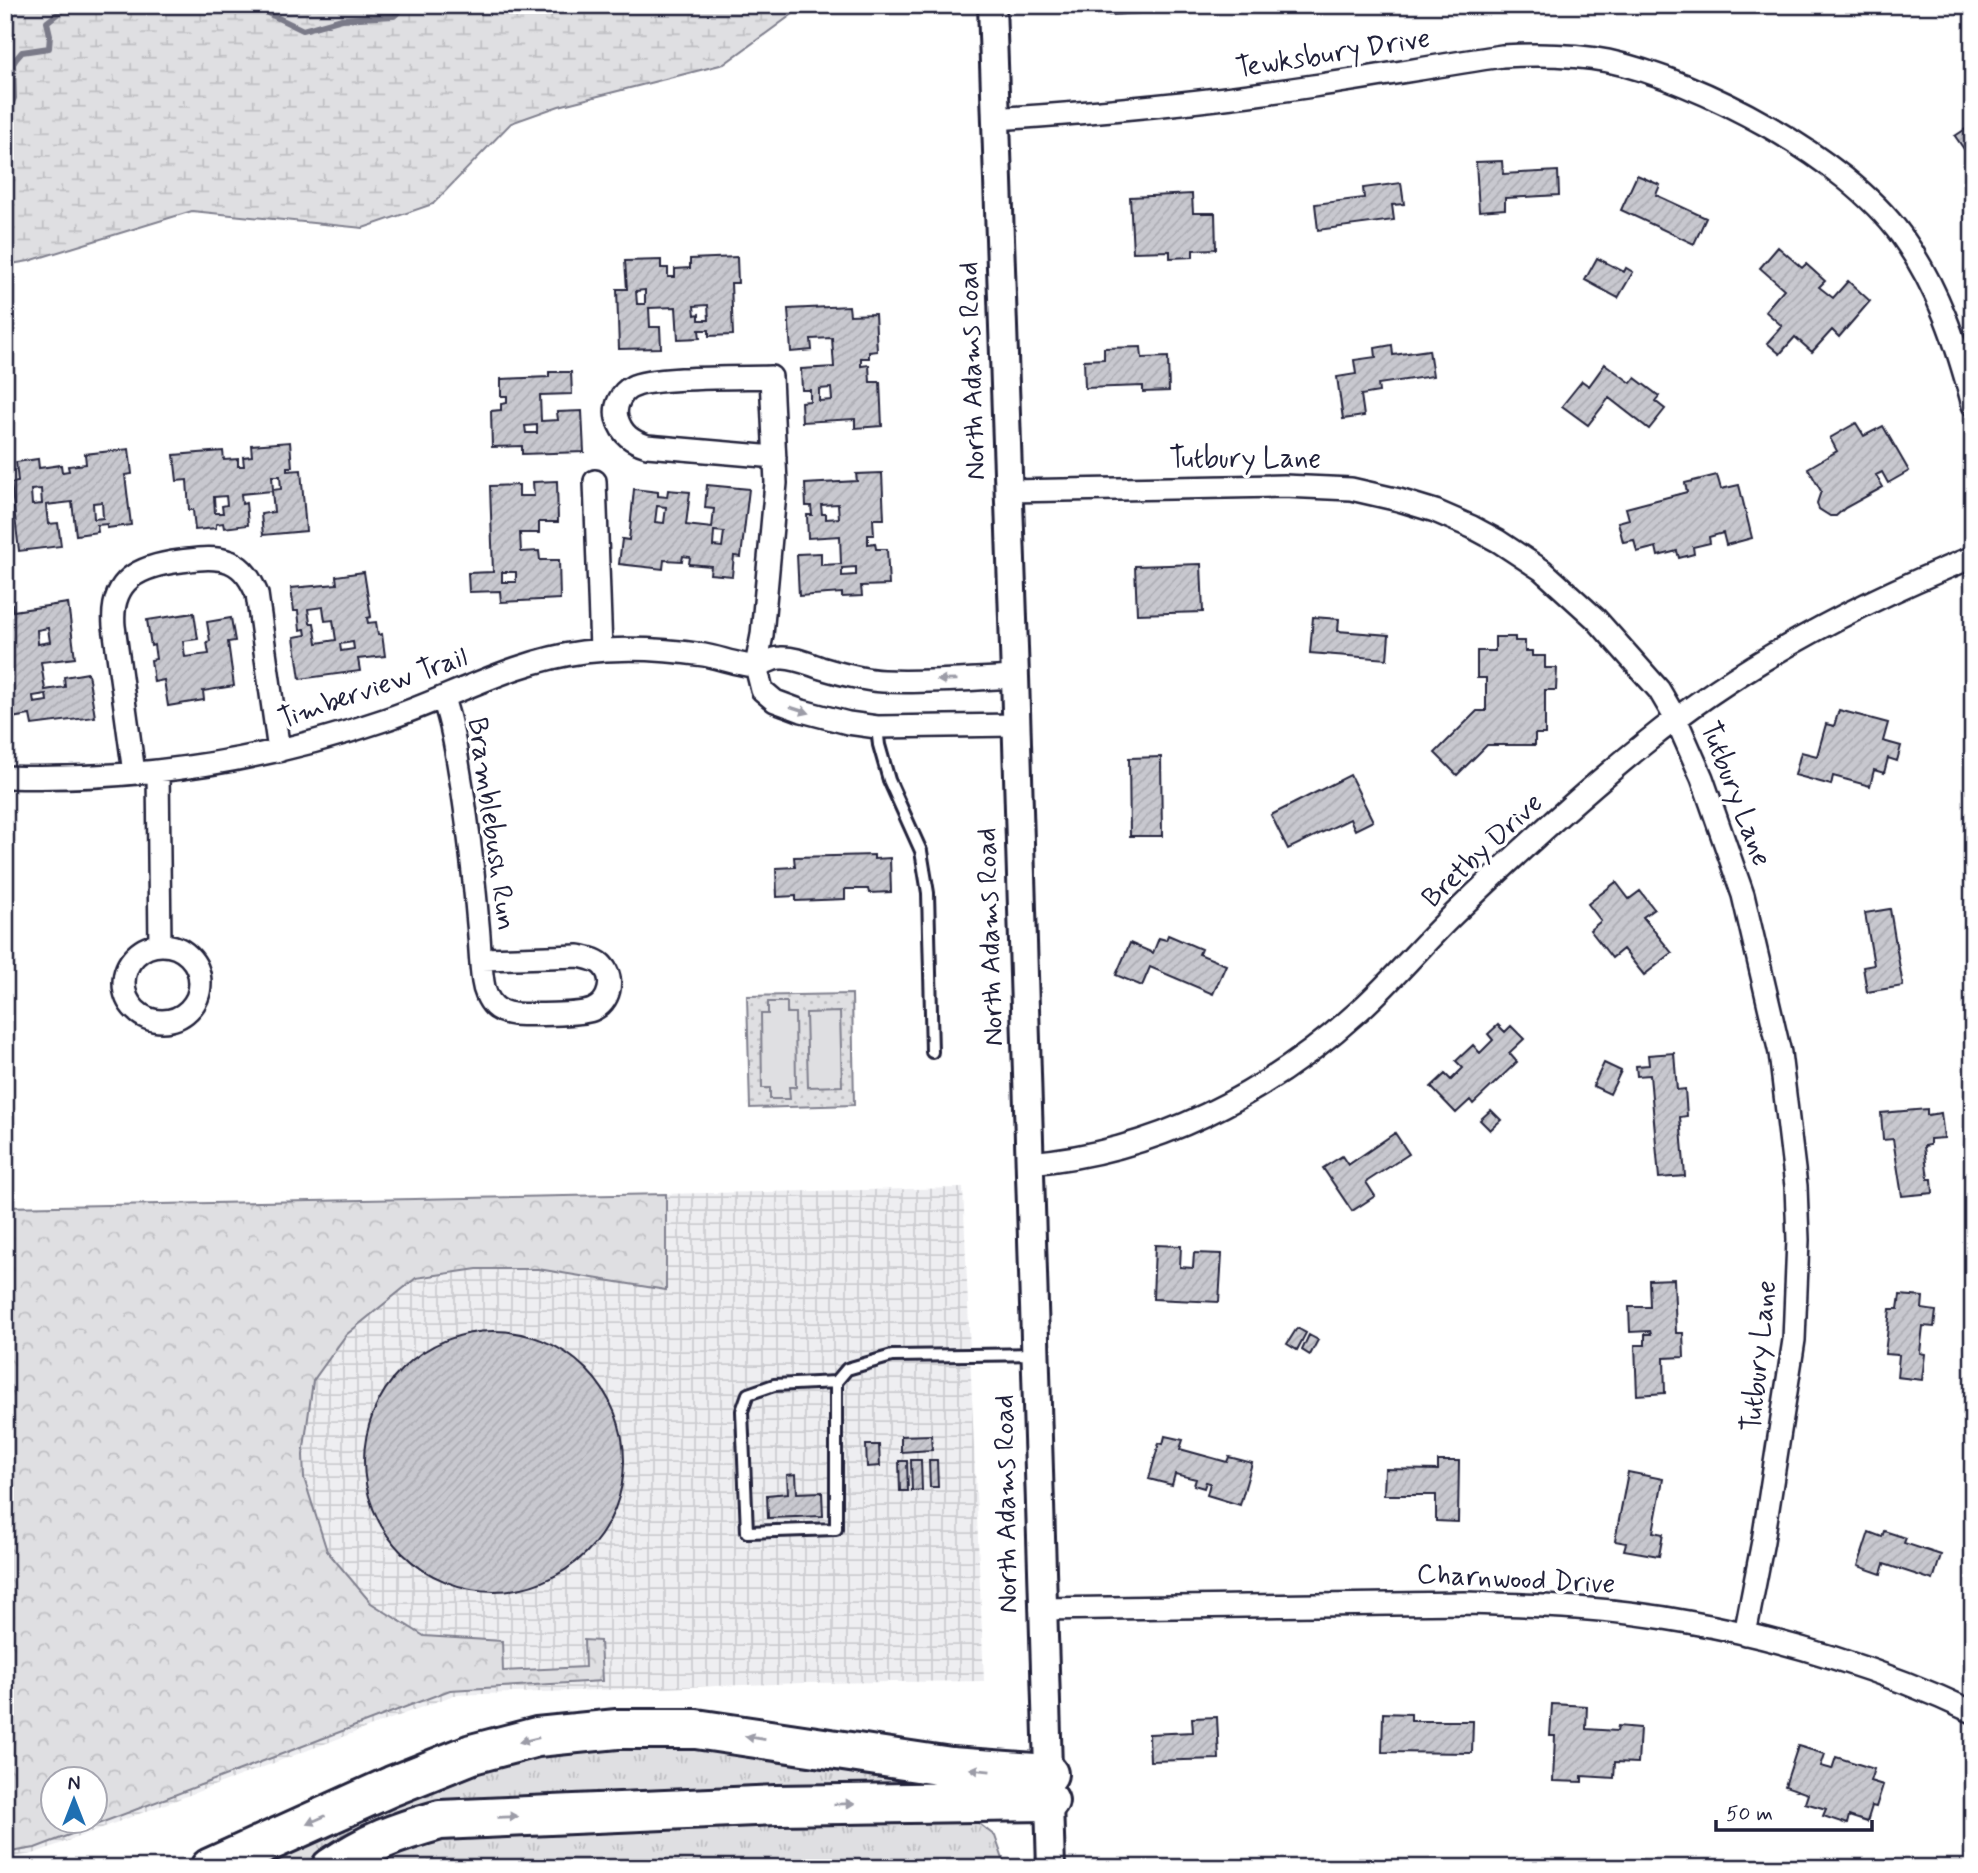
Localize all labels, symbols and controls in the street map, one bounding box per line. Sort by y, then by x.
street label: Tewksbury Drive [1233,20,1433,88]
street label: North Adams Road [951,261,995,481]
street label: Tutbury Lane [1169,441,1321,478]
street label: Timberview Trail [273,639,473,739]
one-way arrow [936,674,958,686]
one-way arrow [789,705,810,715]
street label: Bramblebush Run [458,715,524,933]
street label: Tutbury Lane [1690,716,1780,872]
street label: Bretby Drive [1414,785,1552,917]
street label: North Adams Road [969,827,1013,1047]
street label: Tutbury Lane [1734,1278,1786,1434]
street label: North Adams Road [987,1394,1027,1614]
street label: Charnwood Drive [1416,1556,1616,1604]
one-way arrow [743,1732,765,1743]
one-way arrow [517,1734,539,1745]
north arrow [38,1764,108,1834]
one-way arrow [969,1764,991,1775]
text: N [68,1772,80,1797]
scale bar [1716,1789,1871,1833]
one-way arrow [833,1798,855,1810]
text: 50 m [1726,1800,1773,1828]
one-way arrow [498,1811,520,1822]
one-way arrow [306,1814,326,1826]

